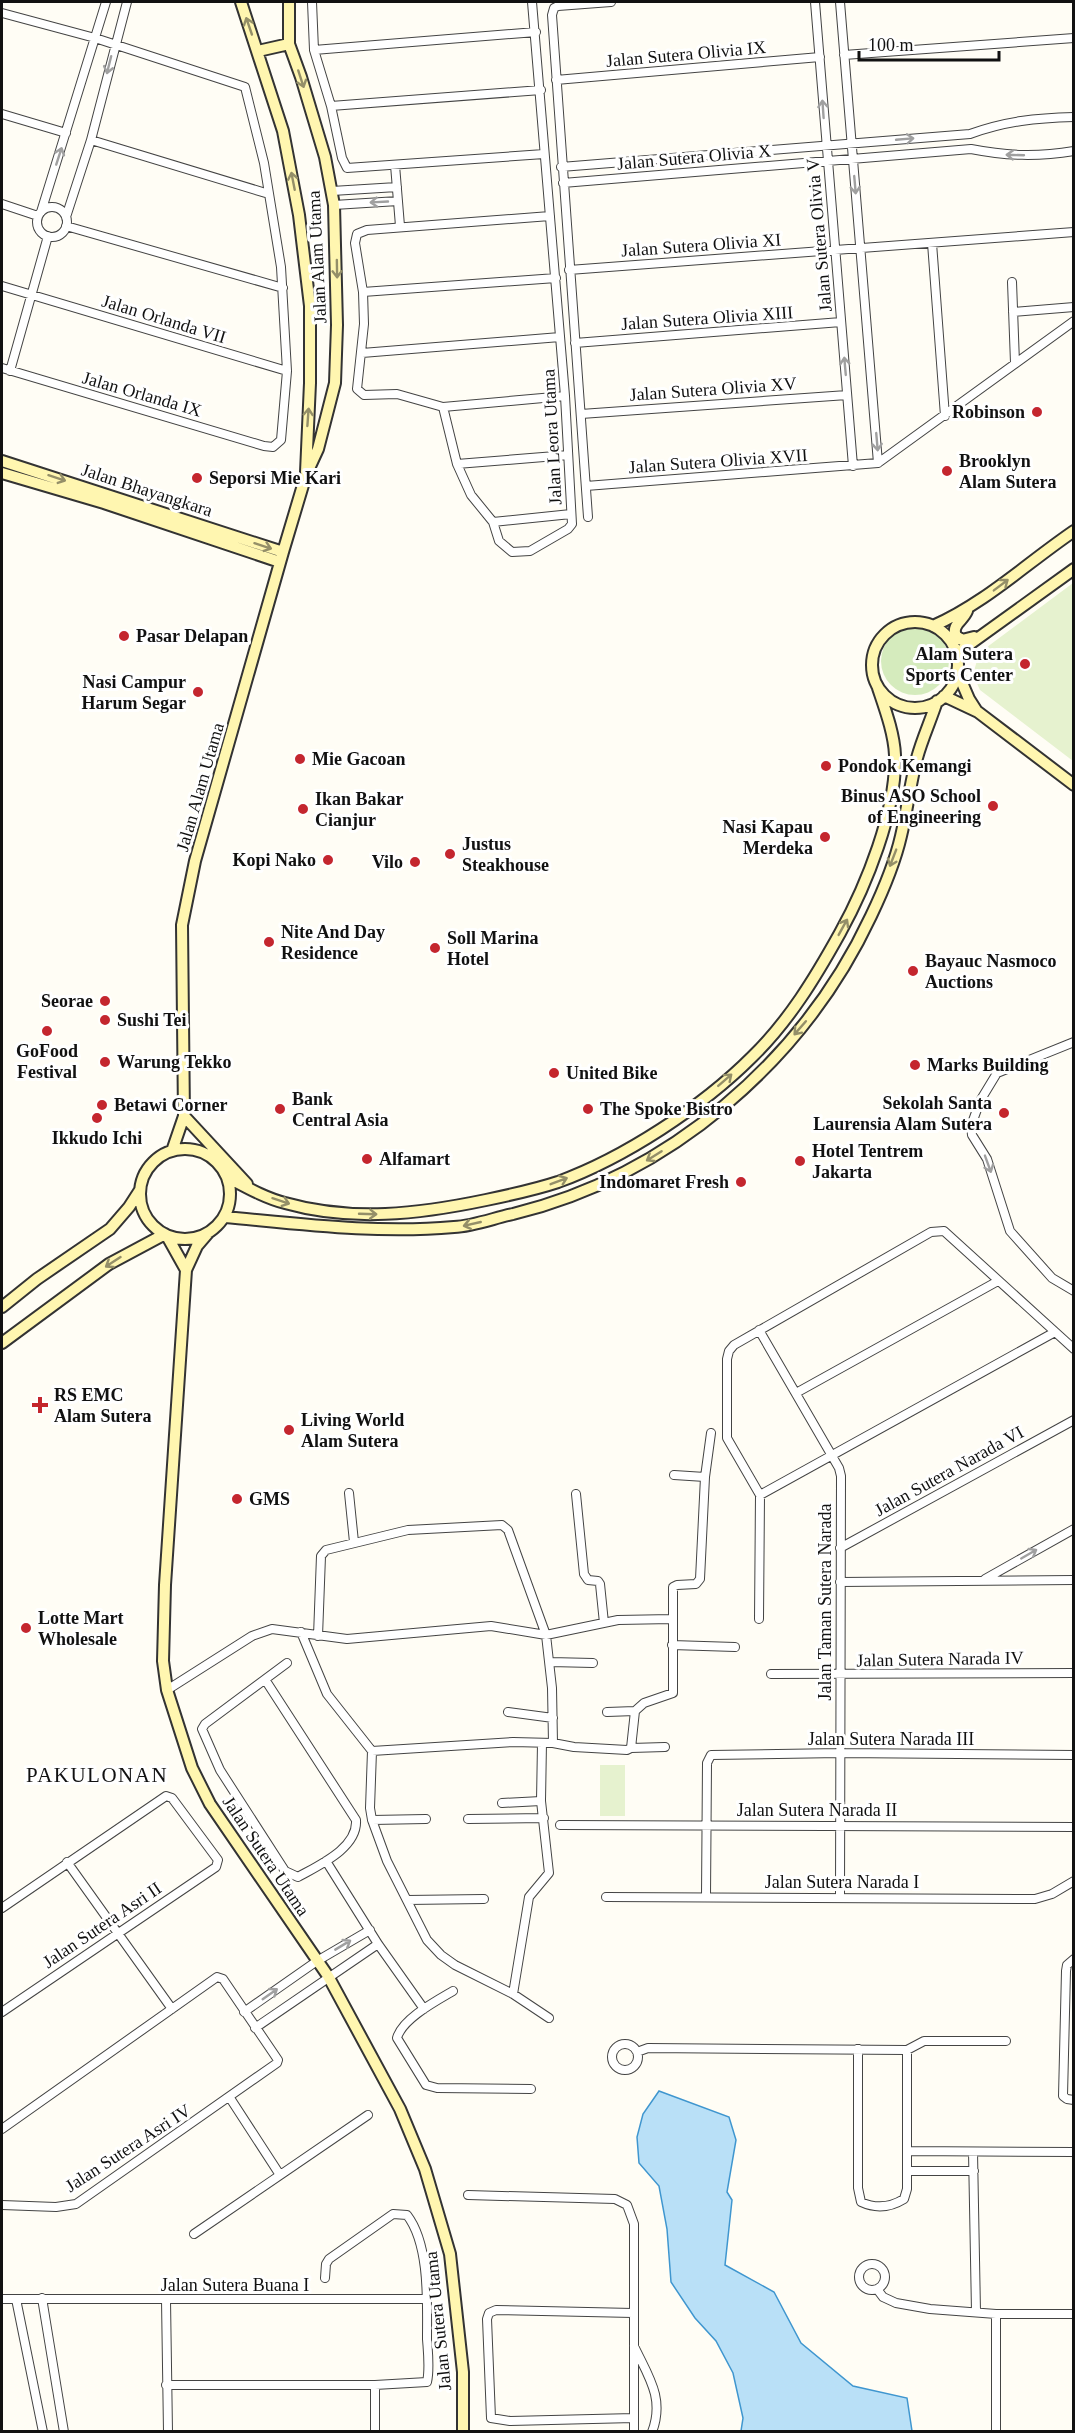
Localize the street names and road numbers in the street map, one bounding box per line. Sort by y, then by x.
street label: Jalan Sutera Olivia IX [605,37,767,71]
street label: Jalan Sutera Olivia X [616,140,772,174]
street label: Jalan Sutera Olivia V [802,157,836,313]
street label: Jalan Alam Utama [304,190,330,324]
street label: Jalan Sutera Olivia XI [620,229,782,261]
street label: Jalan Orlanda VII [100,291,228,347]
street label: Jalan Sutera Olivia XIII [620,302,794,334]
street label: Jalan Orlanda IX [80,367,204,421]
street label: Jalan Leora Utama [538,369,566,505]
street label: Jalan Sutera Olivia XV [629,373,797,405]
street label: Jalan Sutera Olivia XVII [628,445,808,477]
street label: Jalan Bhayangkara [79,459,215,521]
street label: Jalan Alam Utama [172,720,228,854]
street label: Jalan Sutera Narada VI [871,1422,1027,1520]
street label: Jalan Taman Sutera Narada [815,1504,835,1700]
street label: Jalan Sutera Narada IV [856,1648,1024,1670]
street label: Jalan Sutera Narada III [808,1729,974,1749]
street label: Jalan Sutera Utama [219,1792,313,1920]
street label: Jalan Sutera Narada II [737,1800,897,1820]
street label: Jalan Sutera Narada I [765,1872,919,1892]
street label: Jalan Sutera Asri II [39,1878,165,1972]
street label: Jalan Sutera Asri IV [62,2100,194,2196]
street label: Jalan Sutera Utama [421,2250,455,2392]
street label: Jalan Sutera Buana I [161,2275,309,2295]

